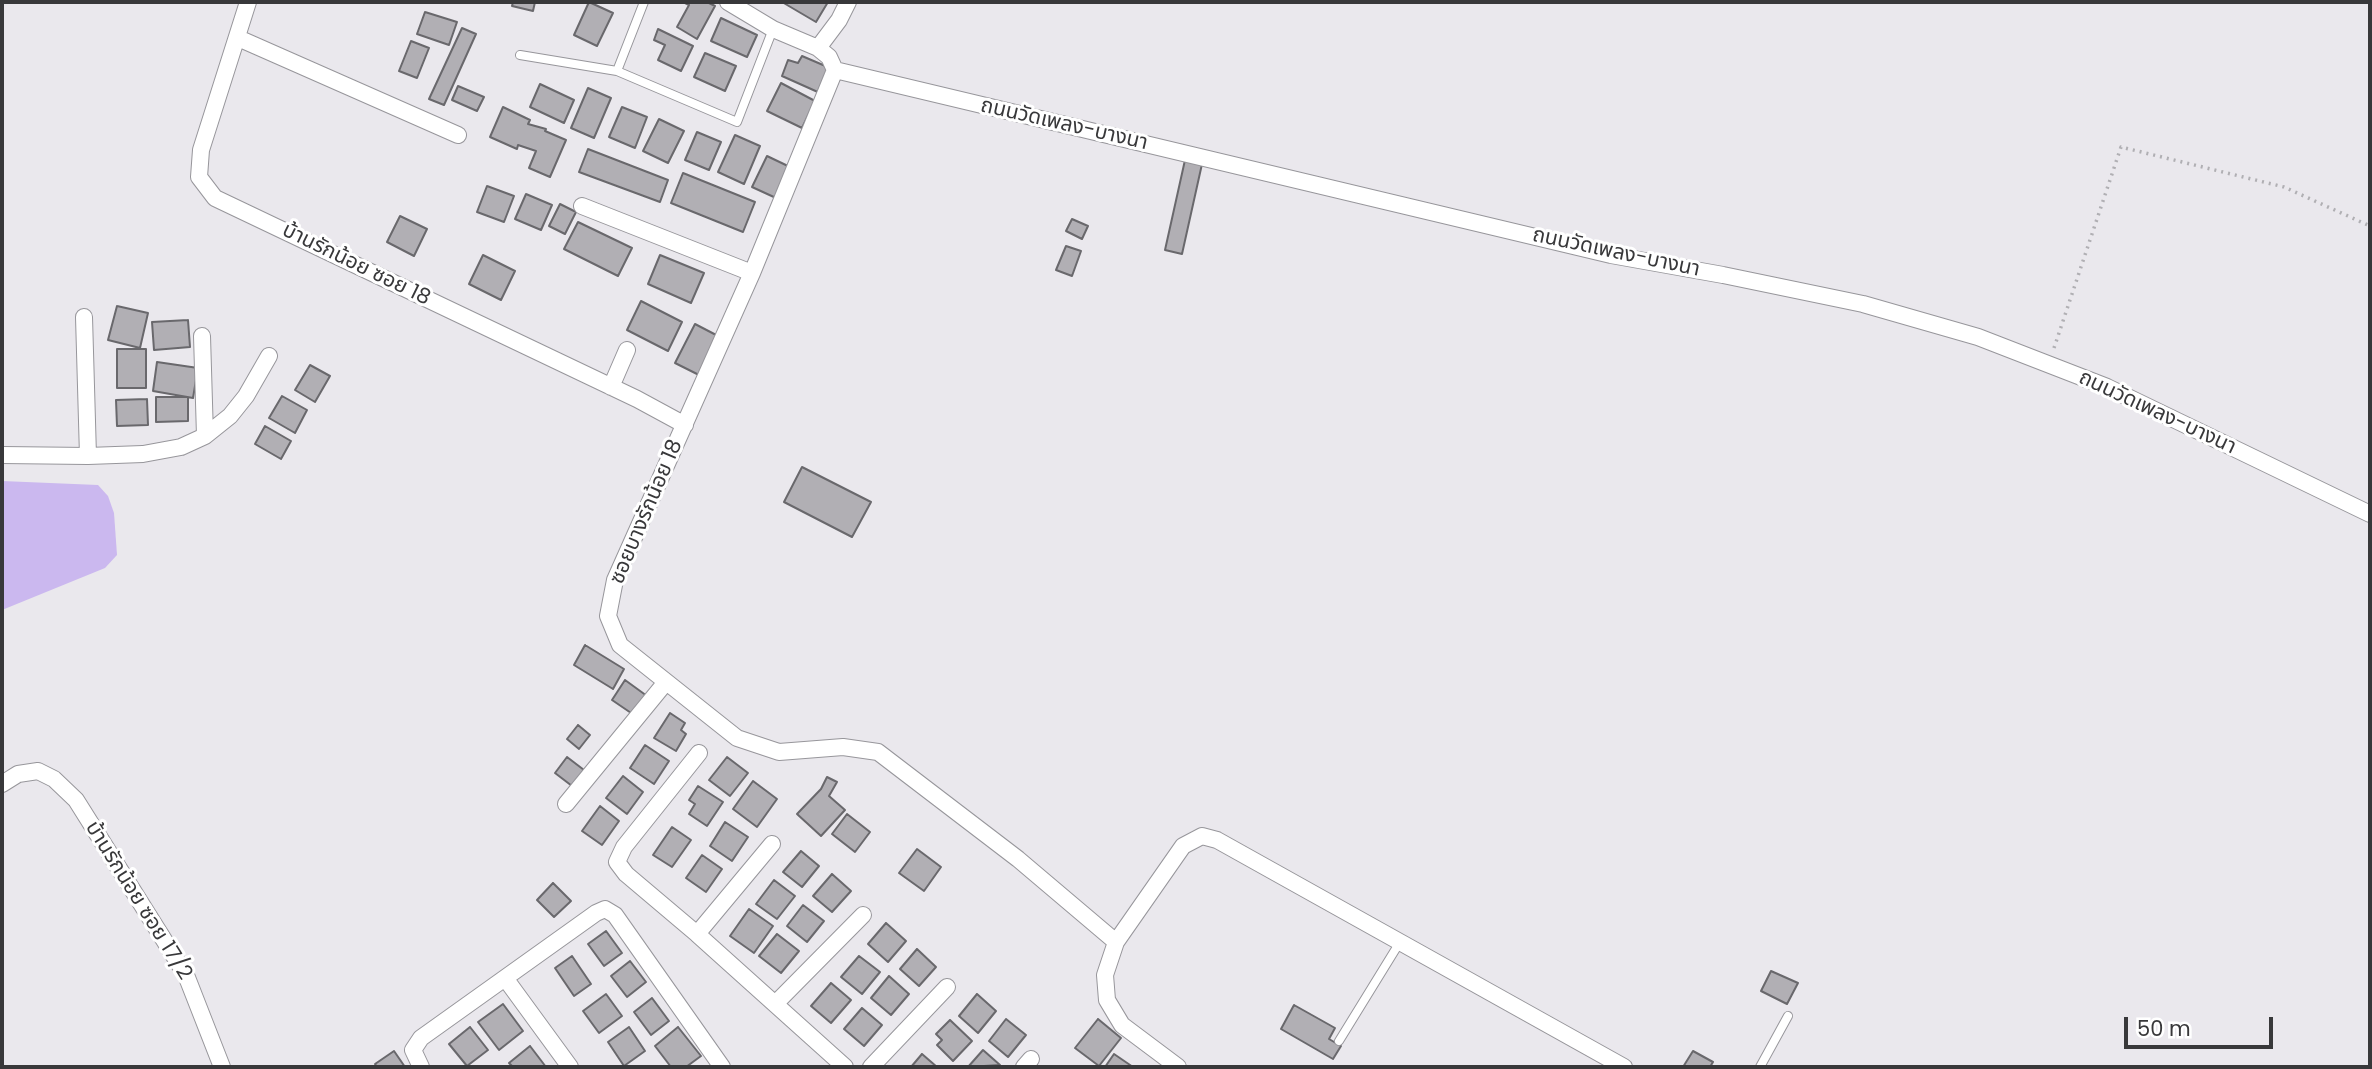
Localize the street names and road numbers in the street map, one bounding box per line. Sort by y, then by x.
street label: ถนนวัดเพลง-บางนา [978,94,1150,156]
street label: บ้านรักน้อย ซอย 18 [278,218,434,312]
street label: ถนนวัดเพลง-บางนา [1530,223,1702,283]
street label: ถนนวัดเพลง-บางนา [2074,365,2240,461]
street label: ซอยบางรักน้อย 18 [605,436,689,588]
street label: บ้านรักน้อย ซอย 17/2 [79,817,197,985]

